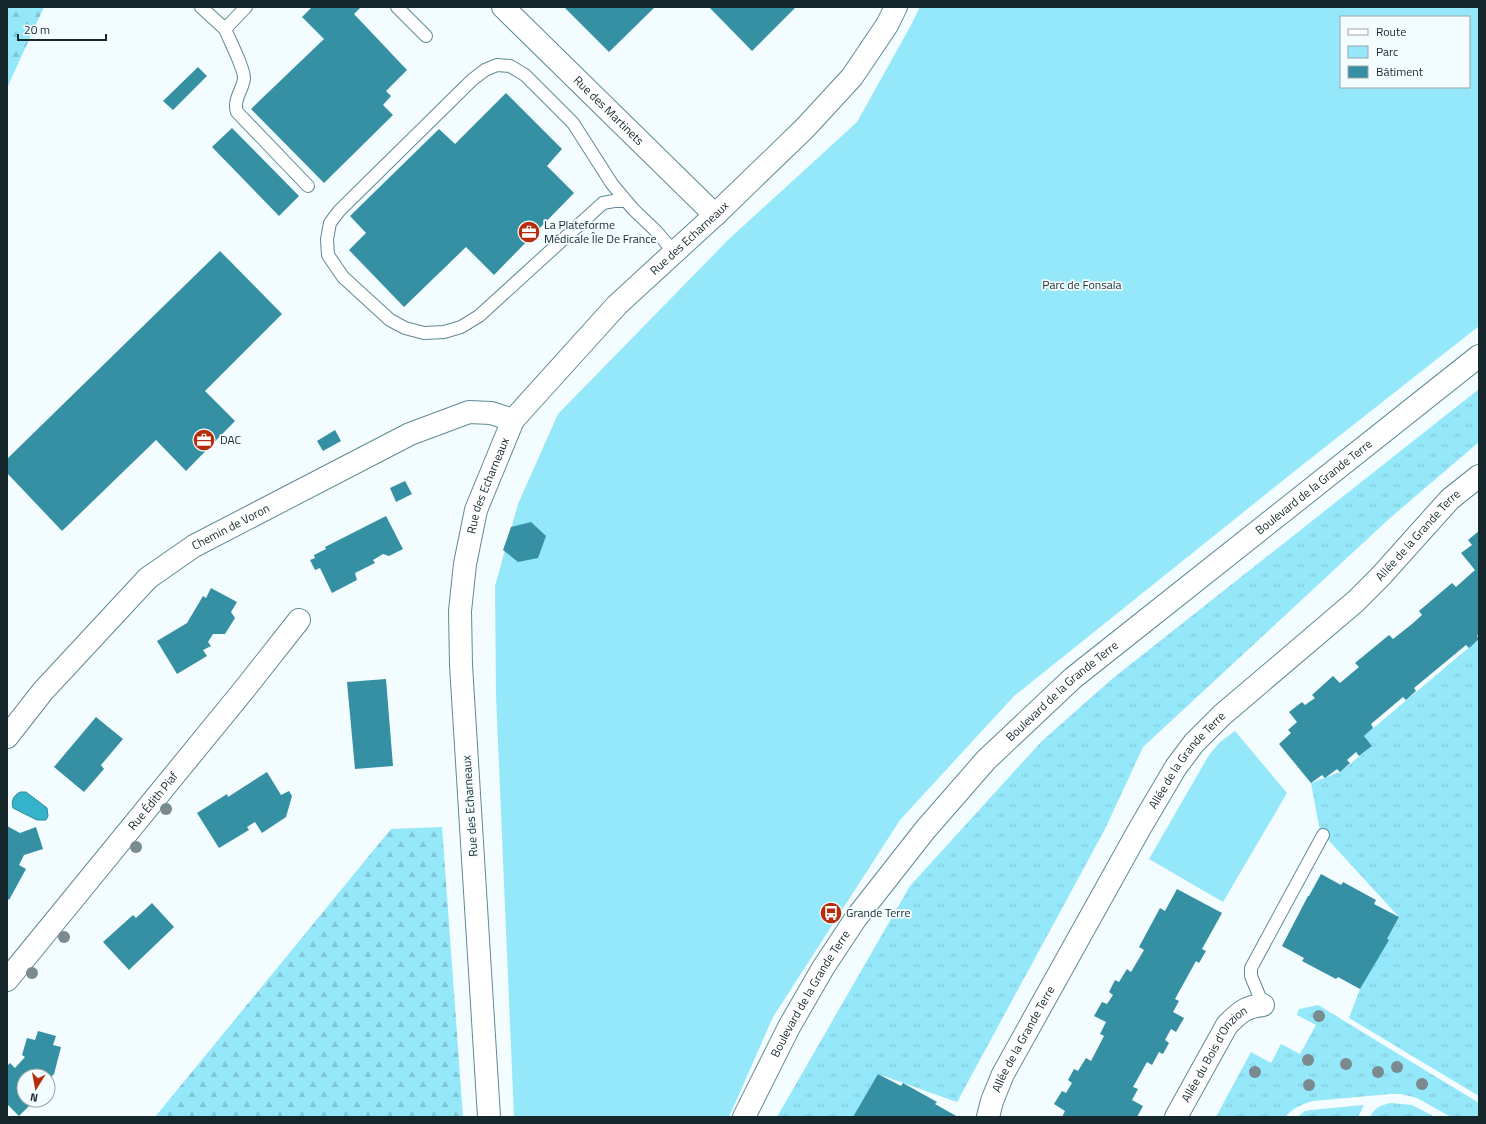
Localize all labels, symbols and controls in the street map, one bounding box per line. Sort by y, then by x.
scale bar [18,16,106,42]
legend [1340,16,1470,88]
text: 20 m [24,20,50,39]
text: Route [1376,22,1406,41]
text: Parc [1376,42,1398,61]
text: Bâtiment [1376,62,1424,81]
street label: Rue des Martinets [569,71,649,150]
street label: Rue des Echarneaux [645,196,733,280]
place label: La Plateforme Médicale Île De France [544,215,657,248]
office icon: La Plateforme Médicale Île De France [516,219,542,245]
park label: Parc de Fonsala [1042,275,1122,294]
office icon: DAC [191,427,217,453]
place label: DAC [220,430,242,449]
street label: Rue des Echarneaux [461,434,514,535]
street label: Boulevard de la Grande Terre [1251,434,1376,539]
street label: Allée de la Grande Terre [1371,484,1464,585]
street label: Chemin de Voron [188,498,273,555]
street label: Boulevard de la Grande Terre [1001,636,1122,746]
street label: Allée de la Grande Terre [1143,707,1230,812]
street label: Rue des Echarneaux [456,754,483,857]
street label: Rue Édith Piaf [123,767,183,834]
bus stop icon: Grande Terre [818,900,844,926]
place label: Grande Terre [846,903,911,922]
street label: Boulevard de la Grande Terre [765,926,855,1061]
street label: Allée de la Grande Terre [987,982,1059,1095]
street label: Allée du Bois d'Onzion [1176,1001,1251,1105]
north arrow [16,1068,56,1108]
text: N [29,1089,39,1106]

